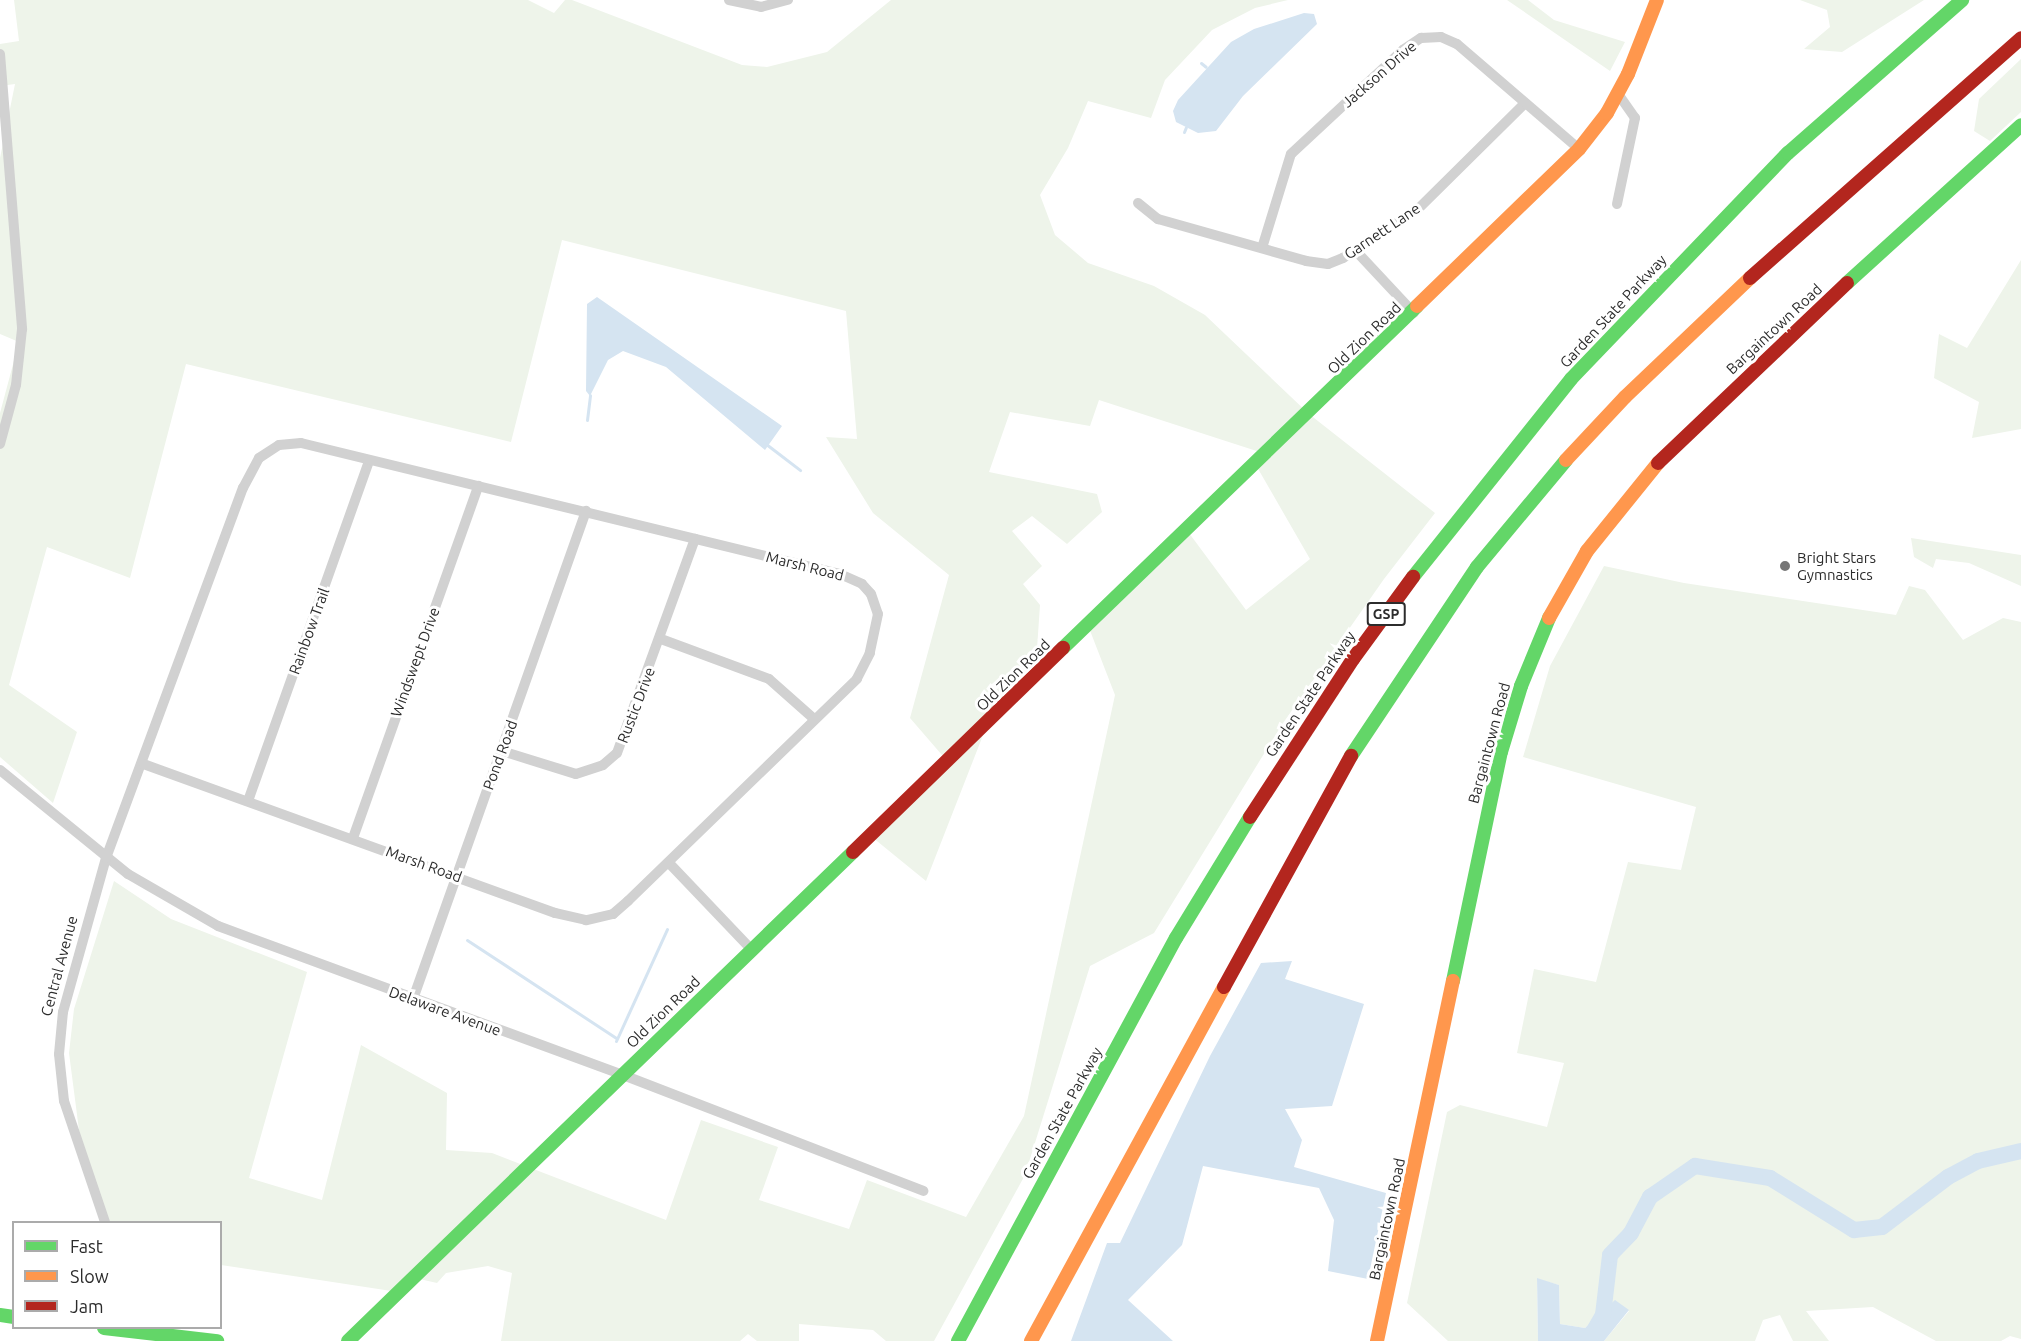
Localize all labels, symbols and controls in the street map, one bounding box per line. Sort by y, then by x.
street label: Jackson Drive [1338,37,1420,111]
street label: Garnett Lane [1341,199,1423,263]
street label: Garden State Parkway [1556,251,1670,371]
street label: Bargaintown Road [1722,280,1826,378]
street label: Old Zion Road [1323,298,1405,378]
street label: Marsh Road [764,548,846,584]
place label: Bright Stars Gymnastics [1797,548,1876,583]
marker: Bright Stars Gymnastics [1778,559,1792,573]
street label: Rainbow Trail [285,585,333,677]
road number: GSP [1366,603,1406,625]
street label: Windswept Drive [387,605,443,719]
street label: Garden State Parkway [1261,628,1359,760]
street label: Old Zion Road [972,635,1054,715]
street label: Rustic Drive [613,665,659,745]
street label: Bargaintown Road [1464,681,1514,805]
street label: Pond Road [479,718,521,792]
street label: Marsh Road [384,842,464,886]
street label: Central Avenue [37,914,81,1018]
street label: Old Zion Road [622,972,704,1052]
street label: Delaware Avenue [387,982,503,1040]
street label: Garden State Parkway [1018,1044,1106,1182]
street label: Bargaintown Road [1365,1156,1409,1282]
legend [12,1221,222,1329]
text: Fast [70,1236,103,1256]
text: Slow [70,1266,109,1286]
text: Jam [70,1296,104,1316]

